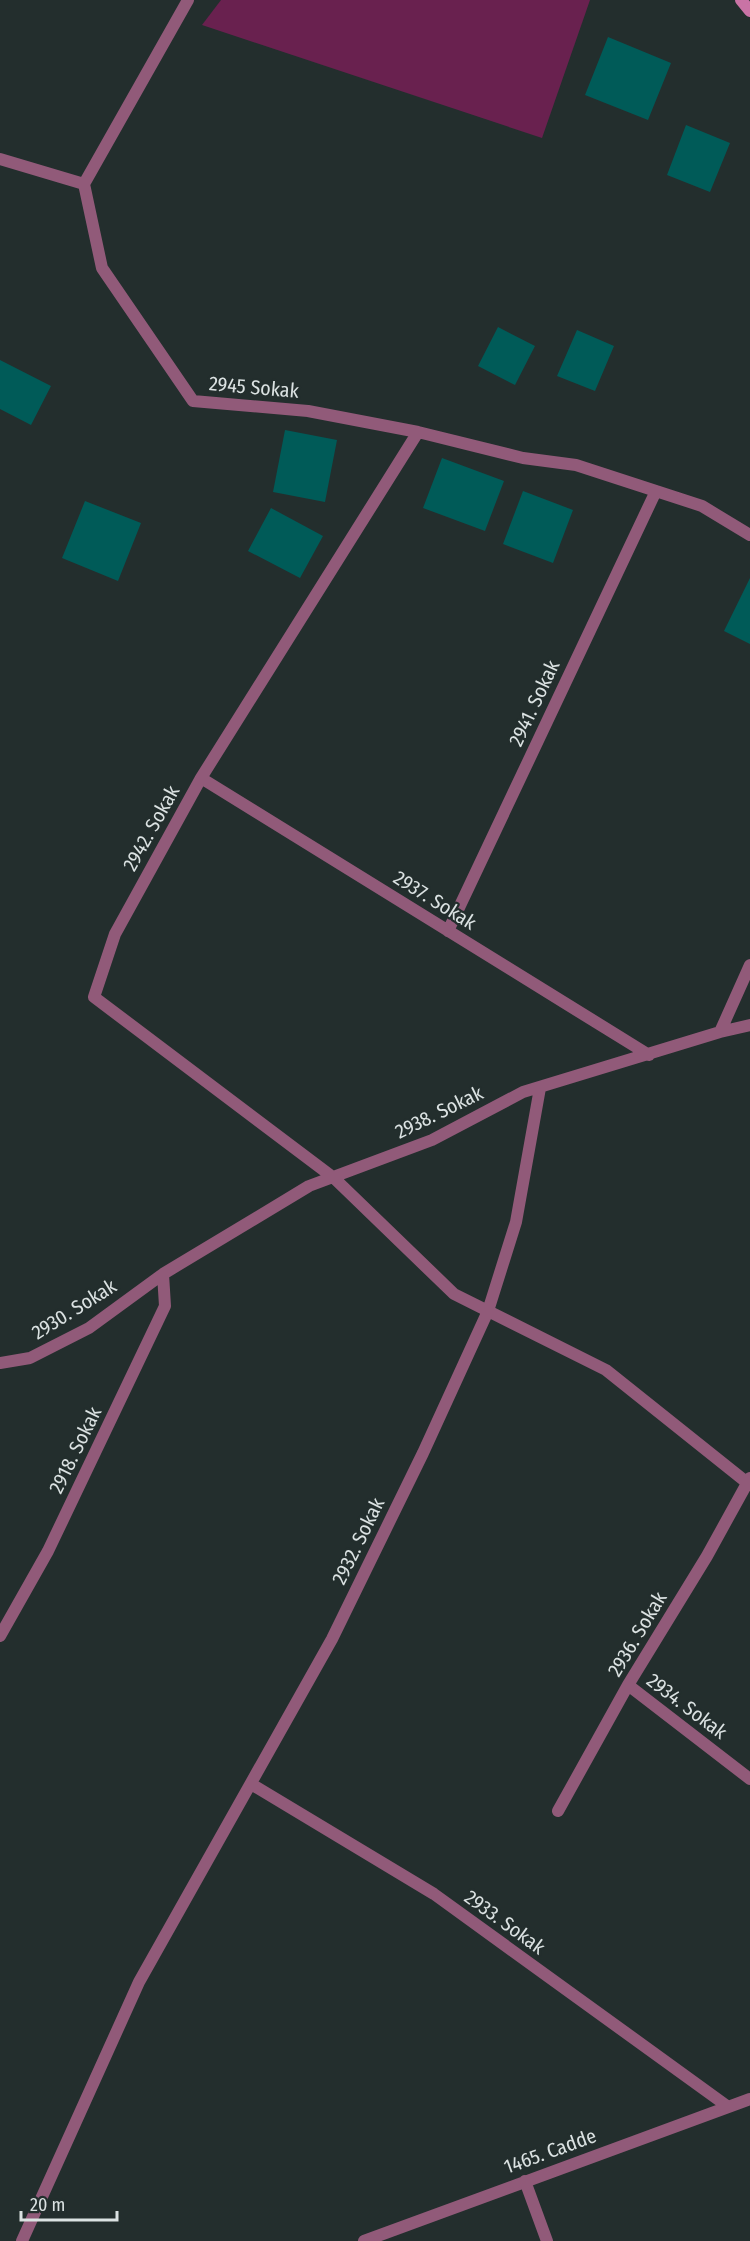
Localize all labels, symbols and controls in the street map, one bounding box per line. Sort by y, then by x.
street label: 2945 Sokak [208,371,301,403]
street label: 2941. Sokak [504,656,565,750]
street label: 2942. Sokak [118,780,185,875]
street label: 2937. Sokak [389,865,481,935]
street label: 2938. Sokak [391,1080,487,1144]
street label: 2930. Sokak [27,1273,121,1344]
street label: 2918. Sokak [44,1402,107,1497]
street label: 2932. Sokak [327,1493,390,1588]
street label: 2936. Sokak [602,1587,672,1681]
street label: 2934. Sokak [642,1668,732,1744]
street label: 2933. Sokak [460,1885,550,1960]
street label: 1465. Cadde [501,2123,599,2179]
scale bar [21,2184,117,2222]
text: 20 m [30,2194,65,2216]

